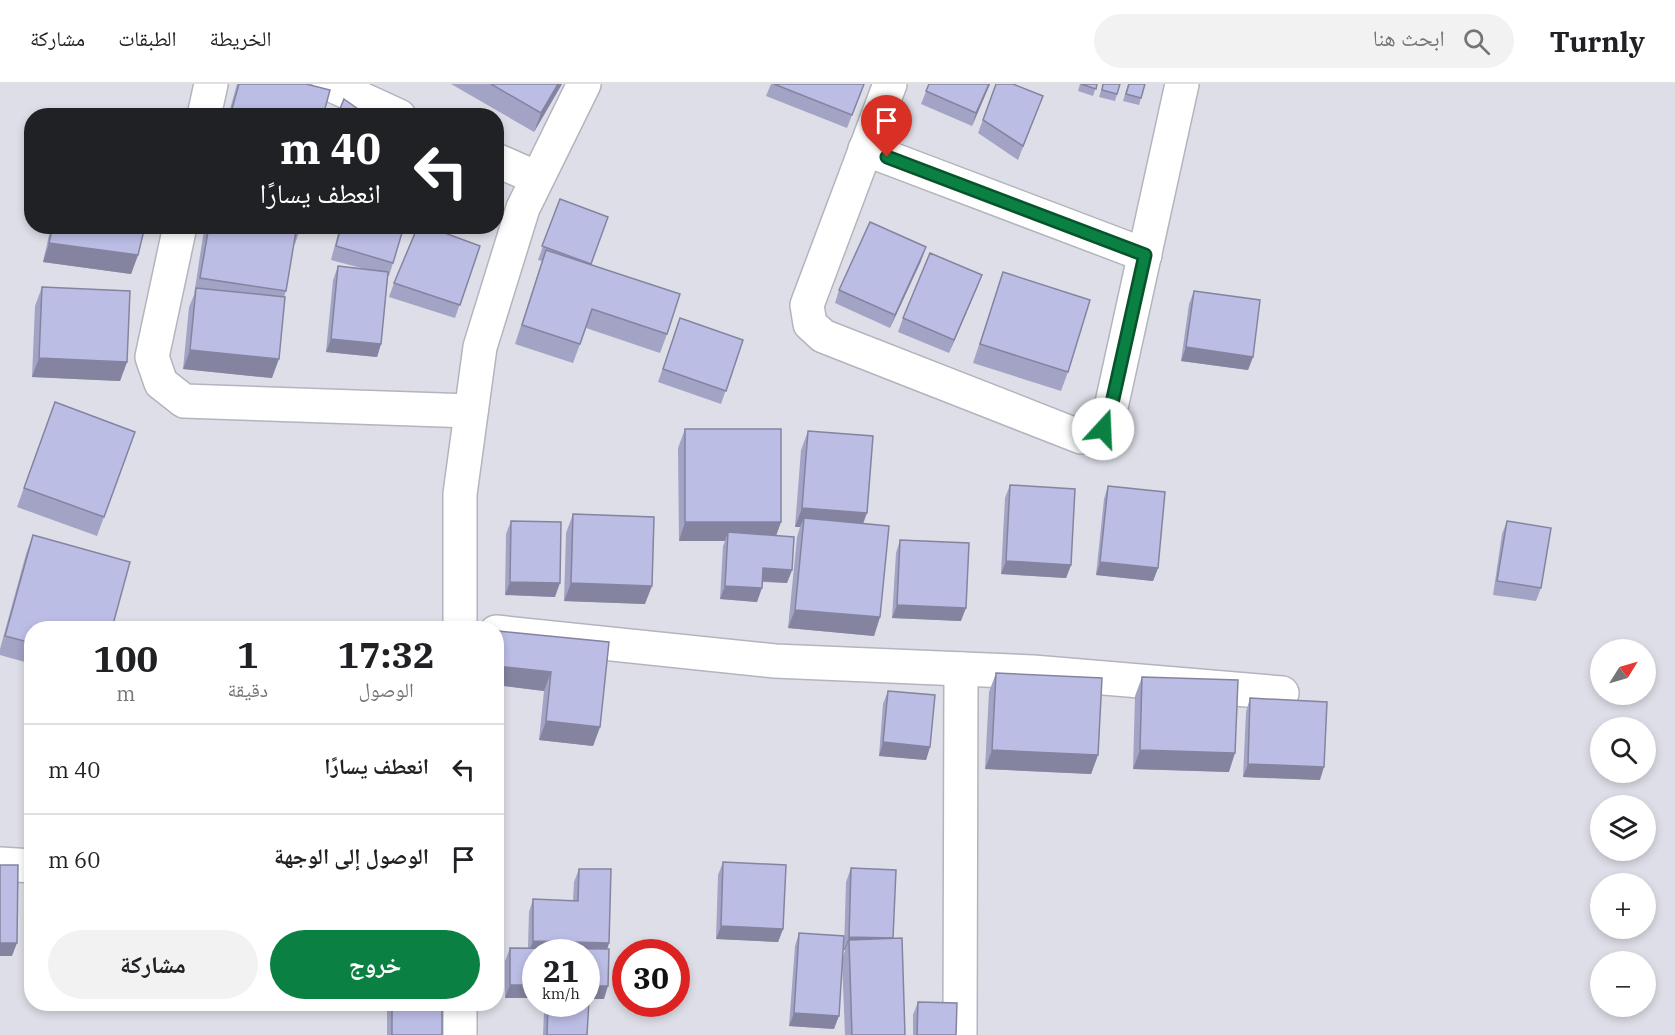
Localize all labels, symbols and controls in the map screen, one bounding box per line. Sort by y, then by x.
search box [1094,14,1514,68]
text: ابحث هنا [1373,23,1445,52]
text: Turnly [1550,23,1645,60]
text: مشاركة [30,24,85,52]
text: الطبقات [118,24,177,52]
text: الخريطة [210,24,271,52]
icon: search [1460,25,1493,58]
pin [861,95,912,157]
icon: arrive [870,104,903,137]
text: 40 m [280,121,381,176]
icon: left [402,132,480,210]
text: انعطف يسارًا [260,175,381,210]
position arrow [1071,397,1135,461]
text: 1 [237,631,259,678]
text: 17:32 [337,631,435,678]
text: 100 [93,635,158,682]
north arrow [1590,639,1656,705]
map controls [1590,639,1656,1017]
text: دقيقة [227,676,268,703]
text: الوصول [358,676,414,703]
text: m [116,680,135,707]
button: search [1590,717,1656,783]
text: انعطف يسارًا [324,751,429,780]
icon: left [447,753,480,786]
text: 40 m [48,755,100,784]
button: layers [1590,795,1656,861]
text: الوصول إلى الوجهة [274,841,429,870]
icon: arrive [447,843,480,876]
text: 60 m [48,845,100,874]
button: + [1590,873,1656,939]
button: مشاركة [48,930,258,999]
button: خروج [270,930,480,999]
speed limit sign: 30 [612,939,690,1017]
text: 21 [543,951,579,990]
button: − [1590,951,1656,1017]
text: km/h [542,984,580,1003]

